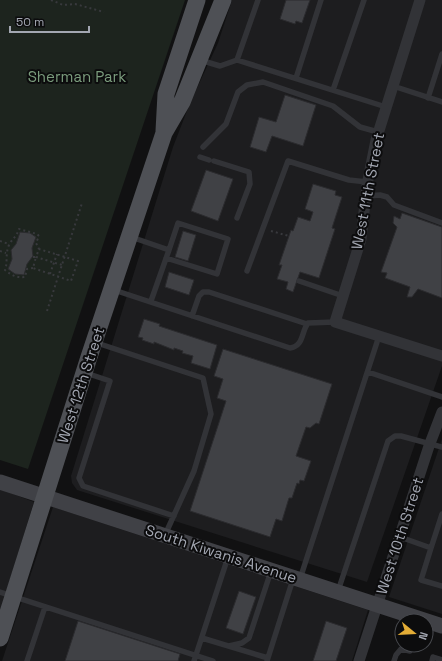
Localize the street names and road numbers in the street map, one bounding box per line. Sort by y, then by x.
street label: West 11th Street [347,131,388,251]
street label: West 12th Street [53,324,108,446]
street label: West 10th Street [372,475,427,597]
street label: South Kiwanis Avenue [143,520,299,587]

